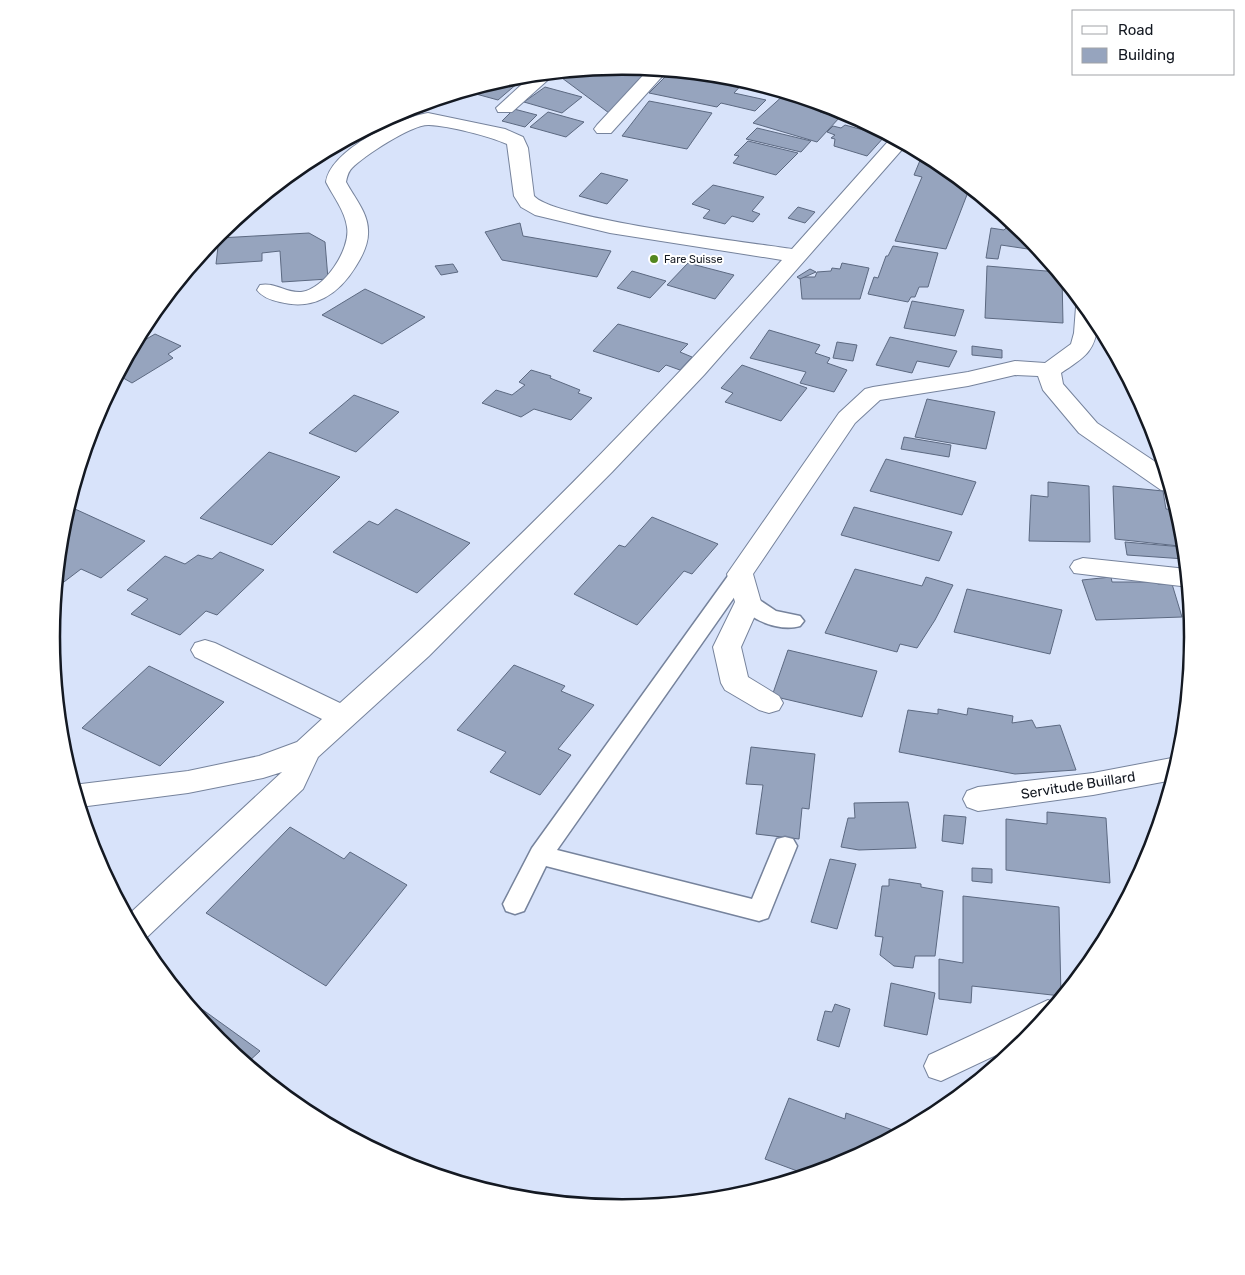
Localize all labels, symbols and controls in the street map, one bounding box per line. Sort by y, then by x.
legend [1072,10,1235,75]
text: Road [1118,21,1154,39]
text: Building [1118,46,1175,64]
marker: Fare Suisse [648,253,660,265]
place label: Fare Suisse [664,253,723,266]
street label: Servitude Buillard [1020,768,1137,803]

